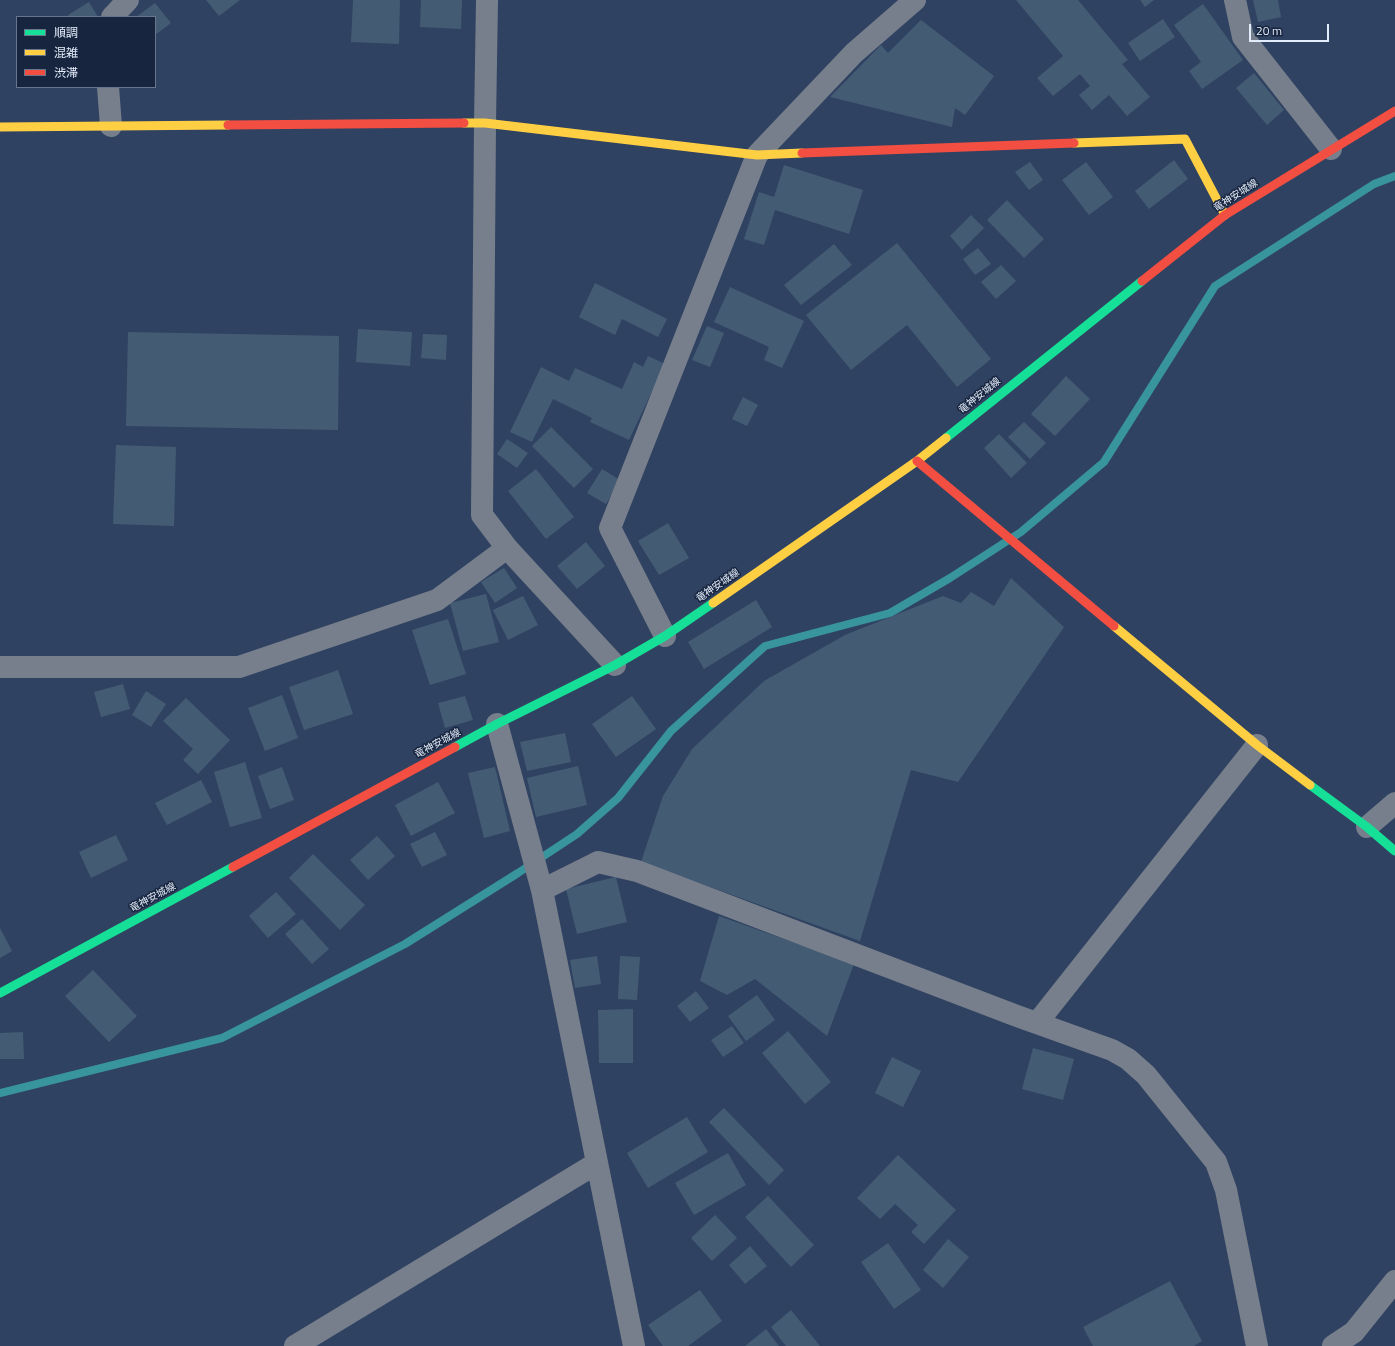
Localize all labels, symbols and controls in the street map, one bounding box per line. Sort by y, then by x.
legend [16,16,156,88]
scale bar [1251,16,1331,42]
text: 20 m [1256,21,1282,40]
text: 順調 [54,23,78,42]
text: 混雑 [54,43,78,62]
text: 渋滞 [54,63,78,82]
street label: 竜神安城線 [1212,177,1260,215]
street label: 竜神安城線 [957,376,1003,416]
street label: 竜神安城線 [694,567,742,605]
street label: 竜神安城線 [413,727,463,761]
street label: 竜神安城線 [128,881,178,915]

